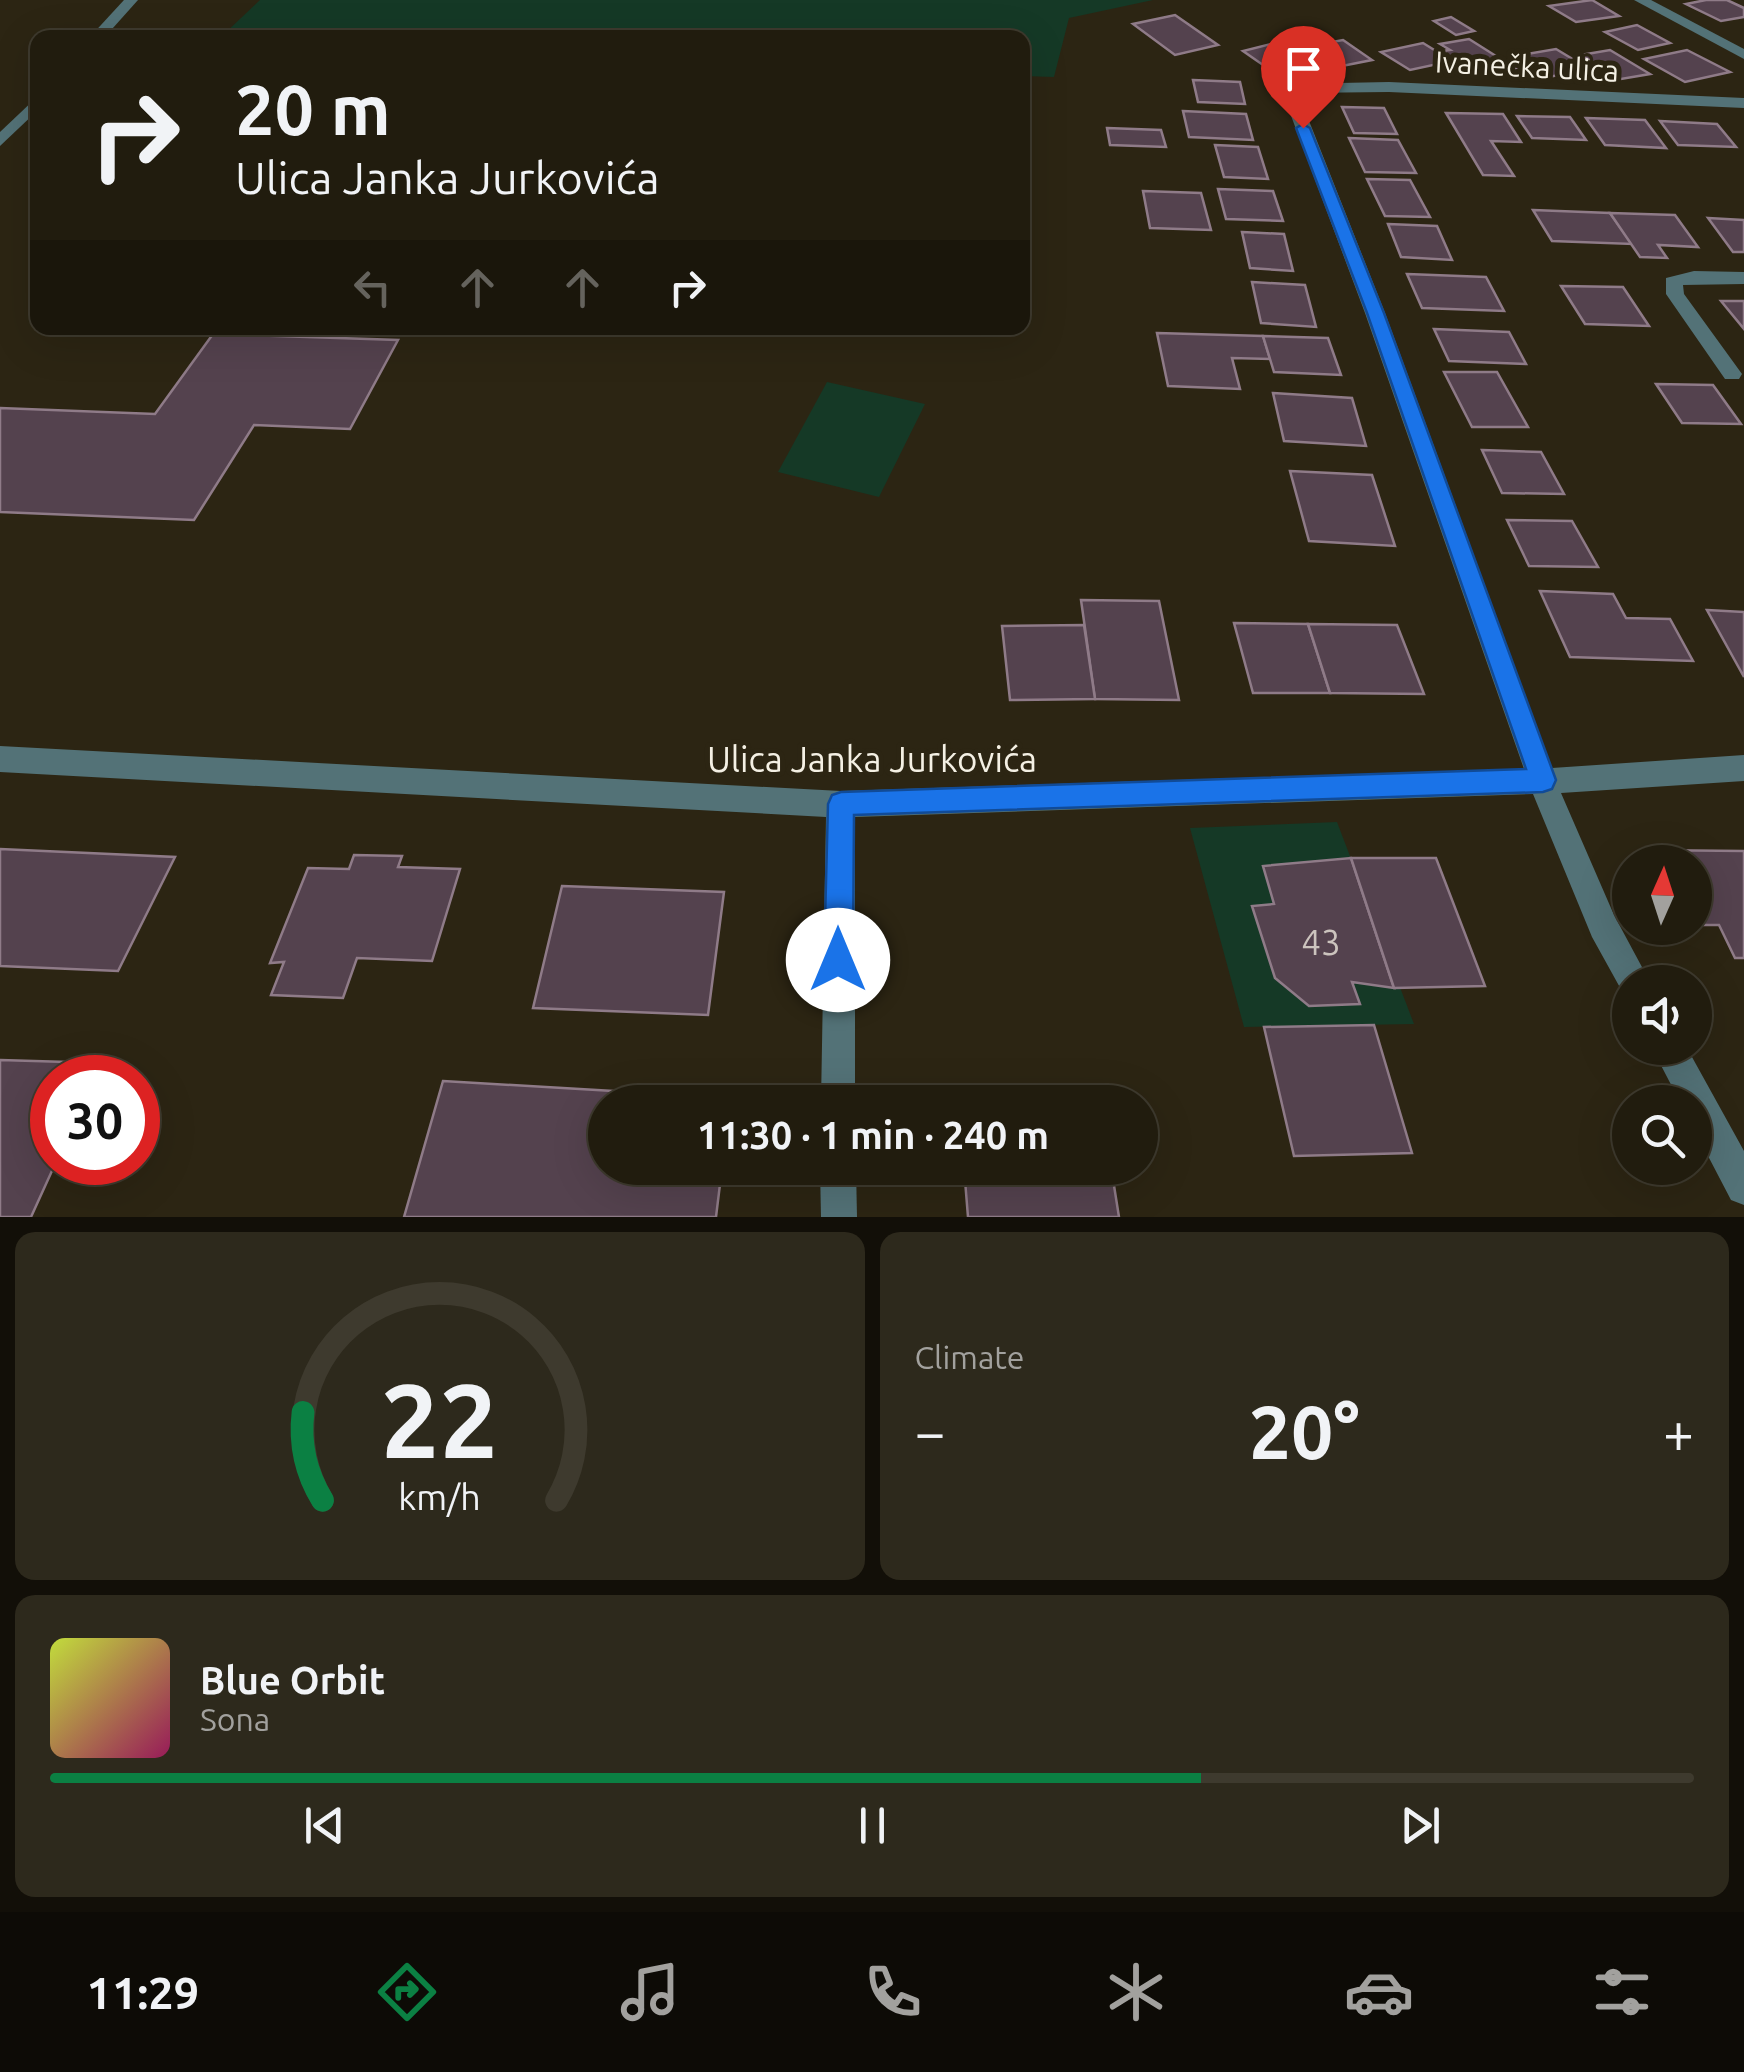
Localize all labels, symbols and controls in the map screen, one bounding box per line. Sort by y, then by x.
pin [1261,26,1346,129]
icon: arrive [1276,41,1331,96]
street label: Ivanečka ulica [1434,44,1620,88]
icon: right [70,70,200,200]
text: 20 m [235,70,391,148]
text: Ulica Janka Jurkovića [235,152,660,203]
icon: left [345,260,400,315]
icon: ahead [450,260,505,315]
icon: ahead [555,260,610,315]
icon: right [660,260,715,315]
street label: Ulica Janka Jurkovića [707,739,1037,779]
north arrow [1612,845,1712,945]
map controls [1612,845,1712,1185]
position arrow [786,908,890,1012]
house number: 43 [1301,922,1341,962]
button: sound [1612,965,1712,1065]
speed limit sign: 30 [30,1055,160,1185]
button: search [1612,1085,1712,1185]
text: 11:30 · 1 min · 240 m [697,1114,1049,1156]
text: Climate [915,1339,1025,1375]
text: 22 [381,1361,498,1478]
text: 20° [1249,1389,1360,1473]
text: − [915,1401,946,1462]
text: + [1663,1401,1694,1462]
text: km/h [398,1477,481,1517]
text: Blue Orbit [200,1659,385,1701]
text: Sona [200,1701,270,1737]
icon: previous [297,1798,352,1853]
icon: pause [845,1798,900,1853]
icon: next [1393,1798,1448,1853]
icon: directions [372,1957,442,2027]
icon: music [615,1957,685,2027]
icon: phone [858,1957,928,2027]
icon: climate [1101,1957,1171,2027]
icon: car [1344,1957,1414,2027]
icon: filters [1587,1957,1657,2027]
text: 11:29 [87,1967,199,2018]

